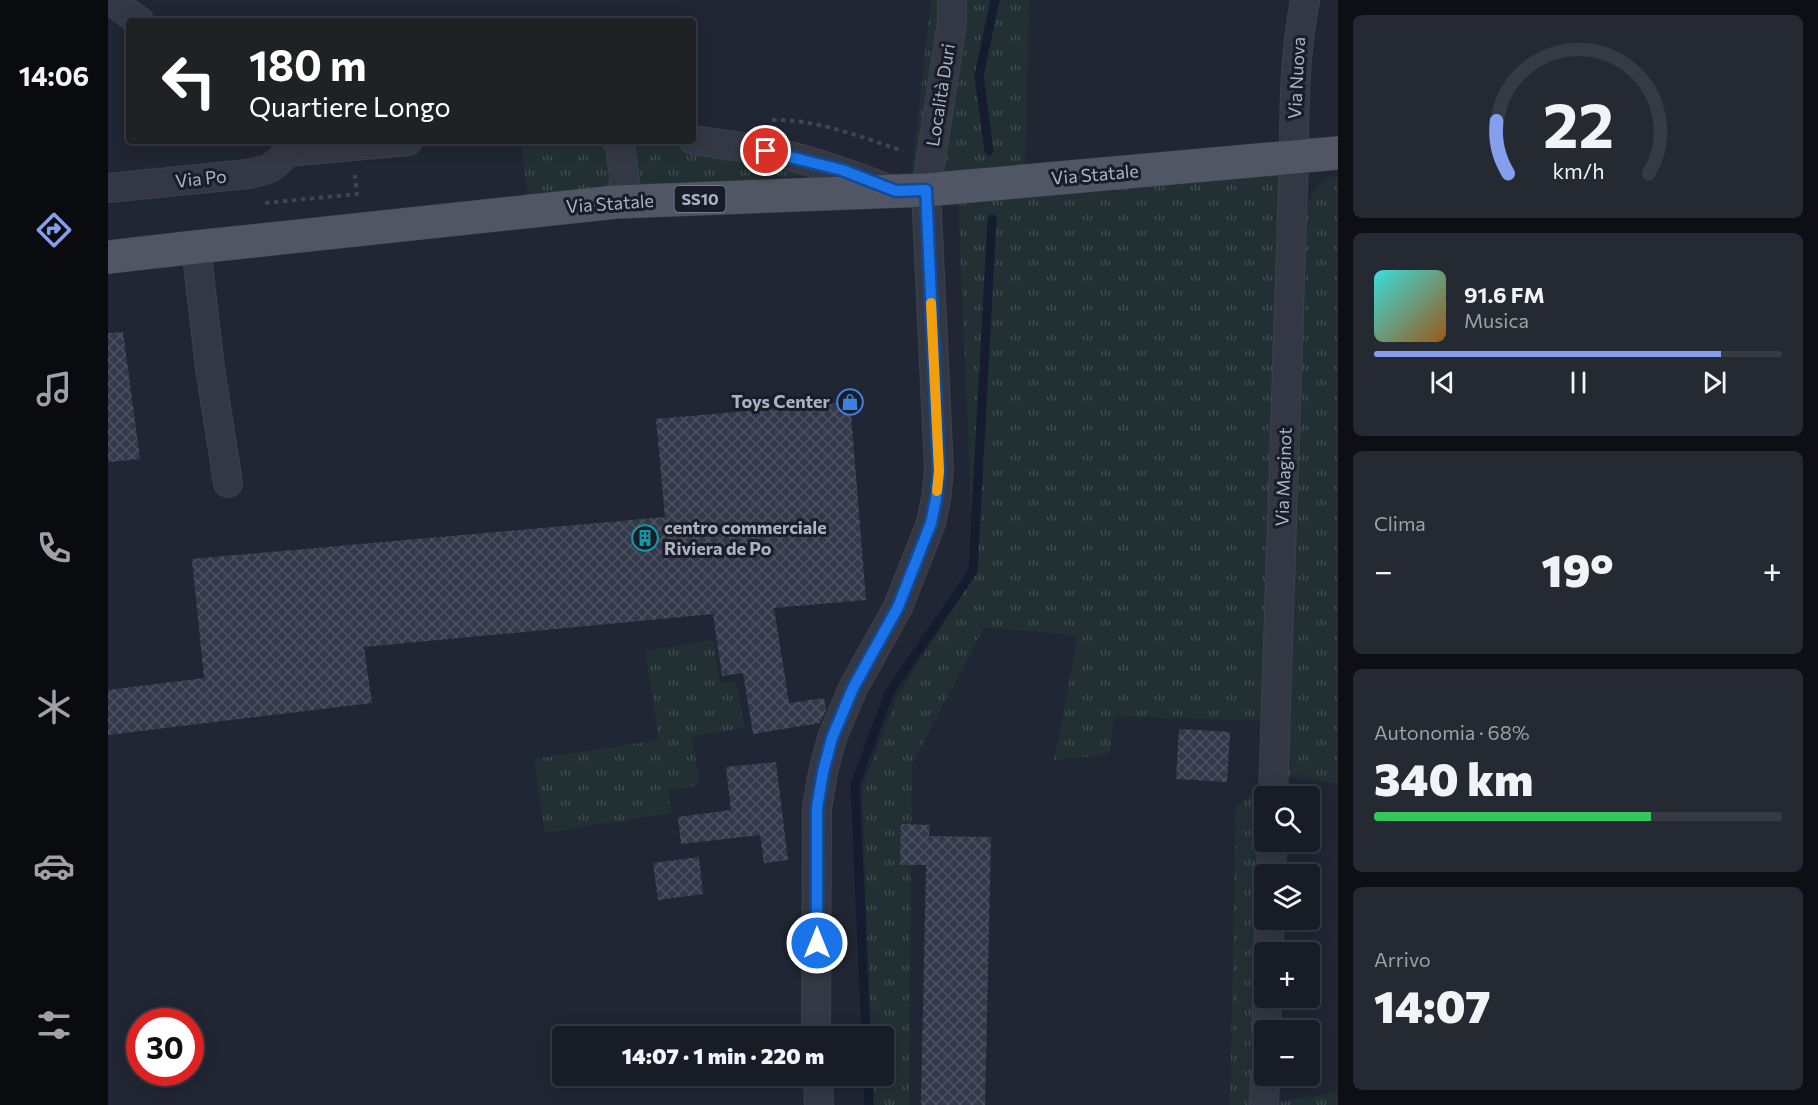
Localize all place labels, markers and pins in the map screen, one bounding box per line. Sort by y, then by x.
pin [740,125,791,176]
shop icon: Toys Center [835,387,865,417]
place label: Toys Center [731,390,831,412]
place label: centro commerciale Riviera de Po [664,516,827,559]
building icon: centro commerciale Riviera de Po [630,523,660,553]

